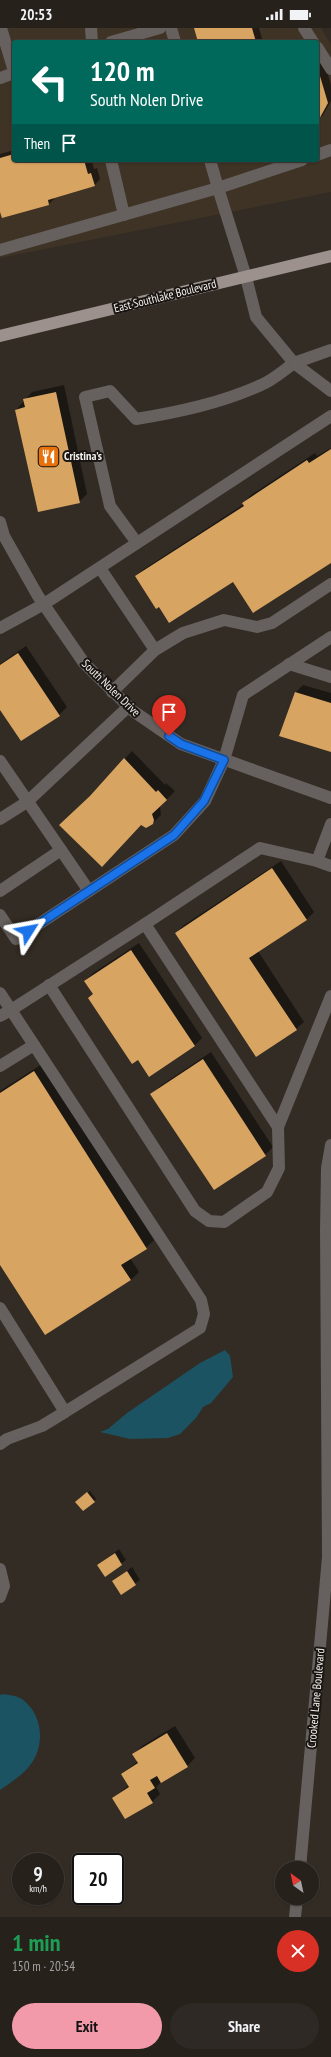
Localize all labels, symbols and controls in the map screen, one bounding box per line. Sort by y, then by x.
text: 20:53 [20,5,52,24]
text: 120 m [90,52,154,89]
icon: left [24,56,76,108]
text: South Nolen Drive [90,88,204,111]
icon: arrive [58,132,80,154]
text: Then [24,134,50,153]
street label: East Southlake Boulevard [112,276,218,316]
restaurant icon: Cristina's [35,443,61,469]
place label: Cristina's [64,448,102,463]
street label: South Nolen Drive [79,656,144,719]
pin [152,695,186,736]
icon: arrive [158,701,180,723]
position arrow [7,910,49,952]
street label: Crooked Lane Boulevard [304,1647,327,1748]
speed limit sign: 20 [72,1853,124,1905]
text: 9 [33,1861,43,1887]
north arrow [275,1861,319,1905]
map controls [275,1861,319,1905]
text: km/h [29,1882,47,1895]
text: 1 min [12,1927,60,1958]
button: close [277,1930,319,1972]
text: 150 m · 20:54 [12,1958,75,1975]
button: Exit [12,2003,162,2049]
button: Share [170,2003,319,2049]

